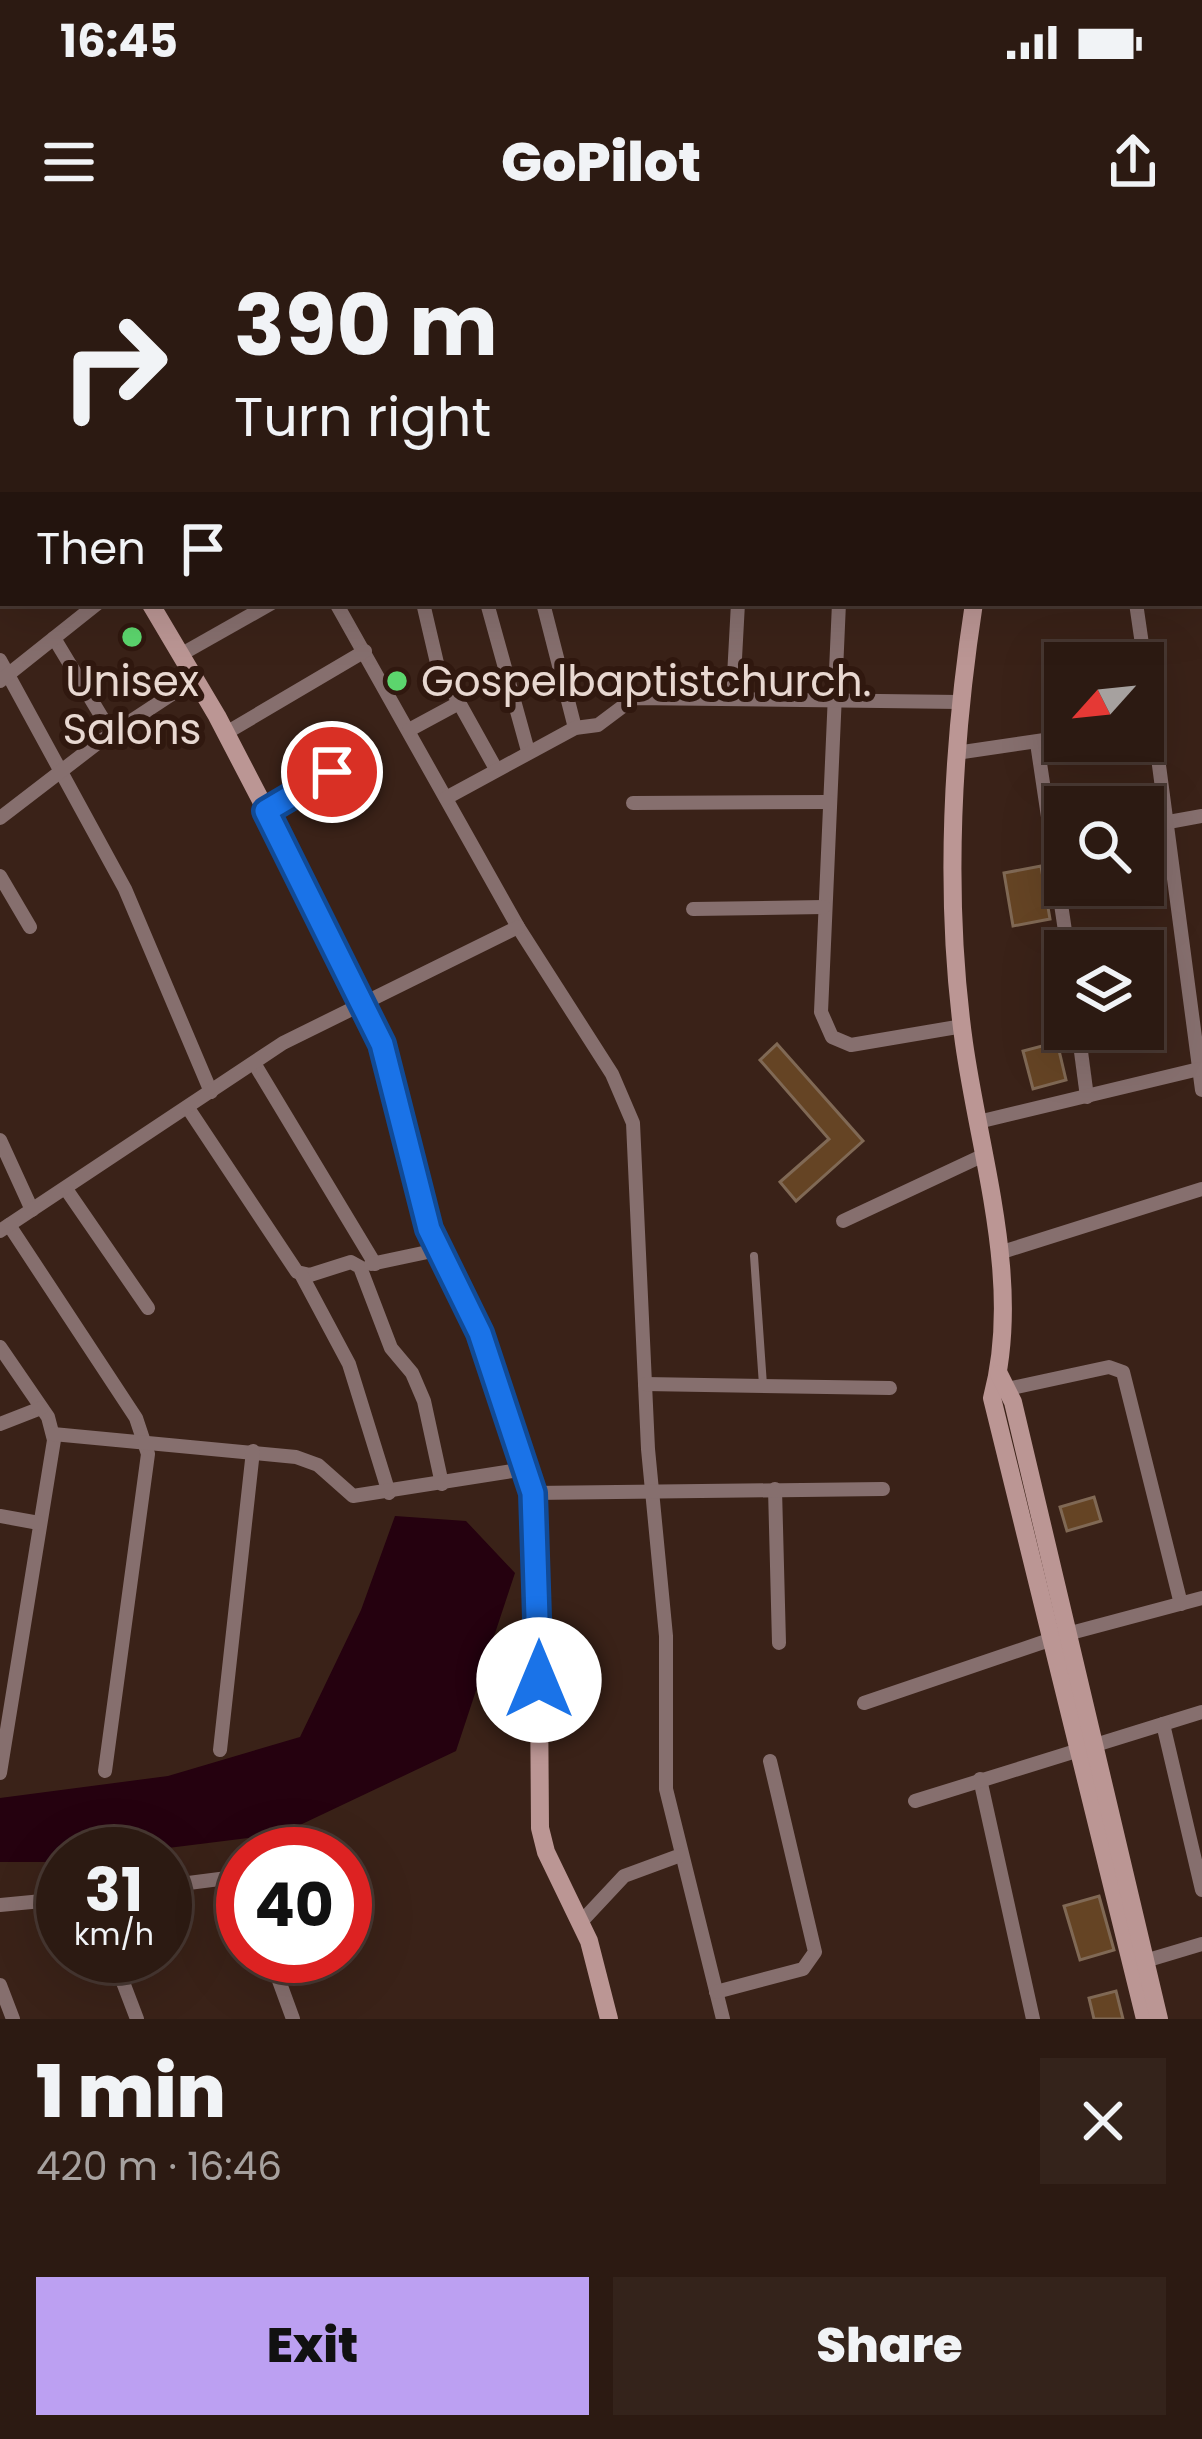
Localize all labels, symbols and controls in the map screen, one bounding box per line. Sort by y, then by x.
text: 16:45 [60,10,178,73]
text: GoPilot [501,124,701,200]
icon: menu [36,129,102,195]
icon: share [1100,129,1166,195]
text: 390 m [234,267,498,384]
icon: right [36,288,192,444]
text: Turn right [234,379,491,455]
icon: arrive [170,516,236,582]
text: Then [36,517,146,580]
marker: Unisex Salons [119,624,145,650]
north arrow [1044,642,1164,762]
map controls [1044,642,1164,1050]
place label: Unisex Salons [62,652,202,759]
place label: Gospelbaptistchurch. [421,652,871,711]
marker: Gospelbaptistchurch. [384,668,410,694]
pin [281,721,383,823]
icon: arrive [299,739,365,805]
button: search [1044,786,1164,906]
button: layers [1044,930,1164,1050]
position arrow [476,1617,602,1743]
speed limit sign: 40 [216,1827,372,1983]
text: 31 [85,1848,143,1932]
text: km/h [74,1913,154,1956]
text: 1 min [36,2041,226,2142]
button: close [1040,2058,1166,2184]
text: 420 m · 16:46 [36,2139,282,2194]
button: Exit [36,2277,589,2415]
button: Share [613,2277,1166,2415]

